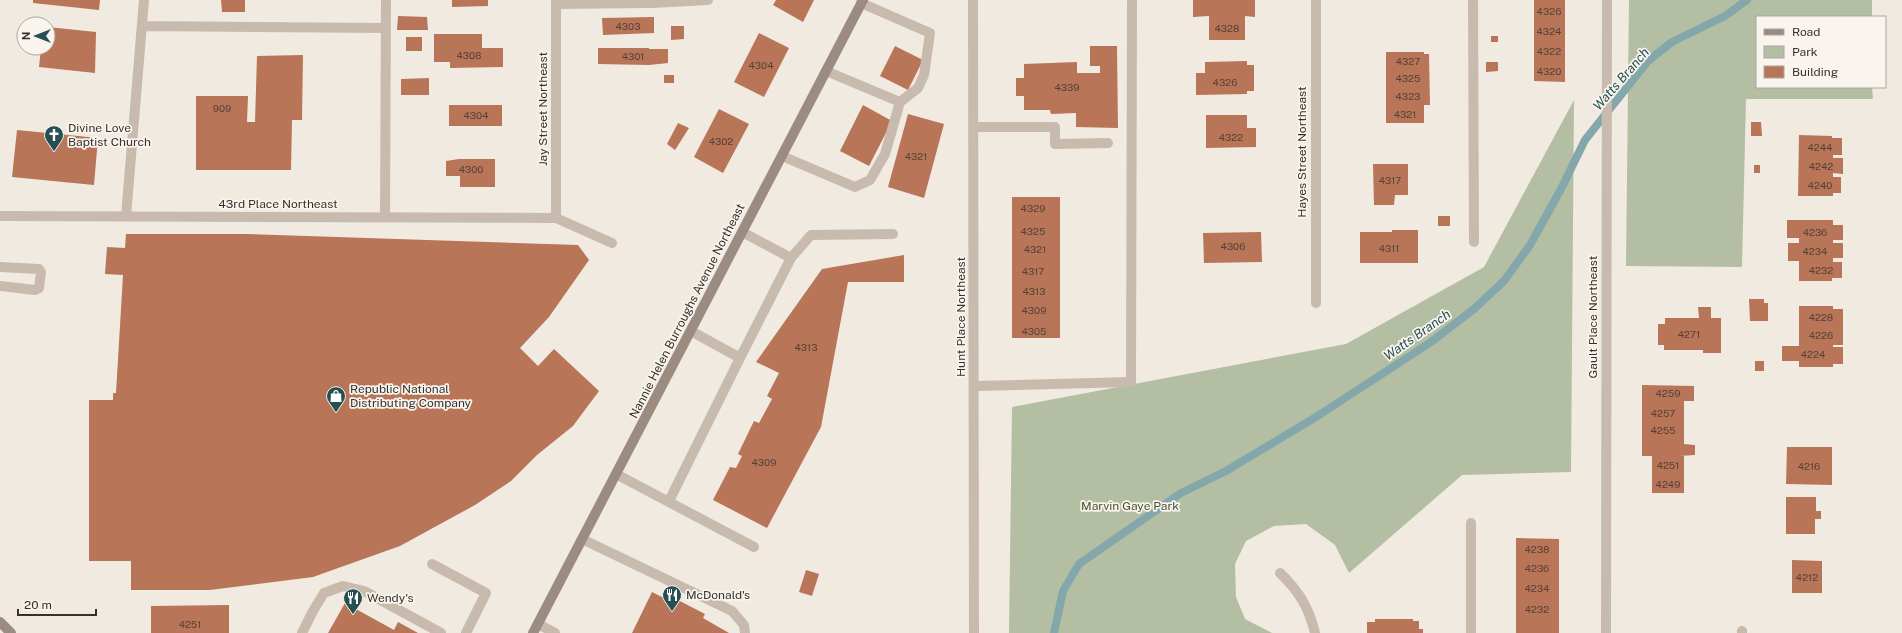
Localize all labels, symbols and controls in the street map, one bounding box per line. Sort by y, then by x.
house number: 4326 [1537,5,1561,17]
north arrow [16,16,56,56]
legend [1756,16,1886,88]
house number: 4303 [616,20,640,32]
house number: 4328 [1214,22,1240,34]
house number: 4324 [1537,25,1561,37]
text: Road [1792,25,1820,39]
text: N [20,32,32,40]
house number: 4322 [1537,45,1561,57]
water label: Watts Branch [1590,45,1652,113]
text: Park [1792,45,1818,59]
house number: 4308 [456,49,482,61]
house number: 4301 [622,50,644,62]
street label: Jay Street Northeast [536,52,550,166]
house number: 4327 [1396,55,1420,67]
house number: 4304 [749,59,773,71]
house number: 4320 [1537,65,1561,77]
text: Building [1792,65,1838,79]
house number: 4325 [1396,72,1420,84]
house number: 4326 [1213,76,1237,88]
house number: 4339 [1055,81,1080,93]
street label: Hayes Street Northeast [1295,86,1309,218]
house number: 4323 [1396,90,1420,102]
house number: 909 [213,102,231,114]
house number: 4321 [1394,108,1416,120]
house number: 4304 [464,109,488,121]
place label: Divine Love Baptist Church [68,121,151,149]
church icon: Divine Love Baptist Church [43,124,65,152]
house number: 4322 [1219,131,1243,143]
house number: 4302 [709,135,733,147]
house number: 4244 [1808,141,1832,153]
house number: 4321 [905,150,927,162]
house number: 4242 [1809,160,1833,172]
house number: 4300 [459,163,483,175]
house number: 4317 [1379,174,1401,186]
house number: 4240 [1808,179,1832,191]
street label: 43rd Place Northeast [218,197,338,211]
street label: Nannie Helen Burroughs Avenue Northeast [626,201,748,421]
house number: 4329 [1021,202,1045,214]
house number: 4325 [1021,225,1045,237]
house number: 4236 [1803,226,1827,238]
house number: 4306 [1221,240,1245,252]
house number: 4311 [1379,242,1399,254]
house number: 4321 [1024,243,1046,255]
house number: 4234 [1803,245,1827,257]
street label: Gault Place Northeast [1586,255,1600,378]
street label: Hunt Place Northeast [954,257,968,377]
house number: 4232 [1809,264,1833,276]
house number: 4317 [1022,265,1044,277]
house number: 4313 [1023,285,1045,297]
house number: 4309 [1022,304,1046,316]
water label: Watts Branch [1381,307,1453,363]
house number: 4228 [1809,311,1833,323]
house number: 4305 [1021,325,1047,337]
house number: 4271 [1678,328,1700,340]
house number: 4226 [1809,329,1833,341]
house number: 4313 [795,341,817,353]
house number: 4224 [1801,348,1825,360]
place label: Republic National Distributing Company [350,382,472,410]
shop icon: Republic National Distributing Company [325,385,347,413]
house number: 4259 [1656,387,1680,399]
house number: 4257 [1651,407,1675,419]
house number: 4255 [1650,424,1676,436]
house number: 4309 [752,456,776,468]
house number: 4251 [1657,459,1679,471]
house number: 4216 [1798,460,1820,472]
house number: 4249 [1656,478,1680,490]
park label: Marvin Gaye Park [1081,499,1179,513]
house number: 4238 [1525,543,1549,555]
house number: 4236 [1525,562,1549,574]
house number: 4212 [1796,571,1818,583]
house number: 4234 [1525,582,1549,594]
restaurant icon: McDonald's [661,584,683,612]
restaurant icon: Wendy's [342,587,364,615]
place label: McDonald's [686,588,750,602]
scale bar [18,591,96,617]
place label: Wendy's [367,591,413,605]
text: 20 m [24,598,52,612]
house number: 4232 [1525,603,1549,615]
house number: 4251 [179,618,201,630]

